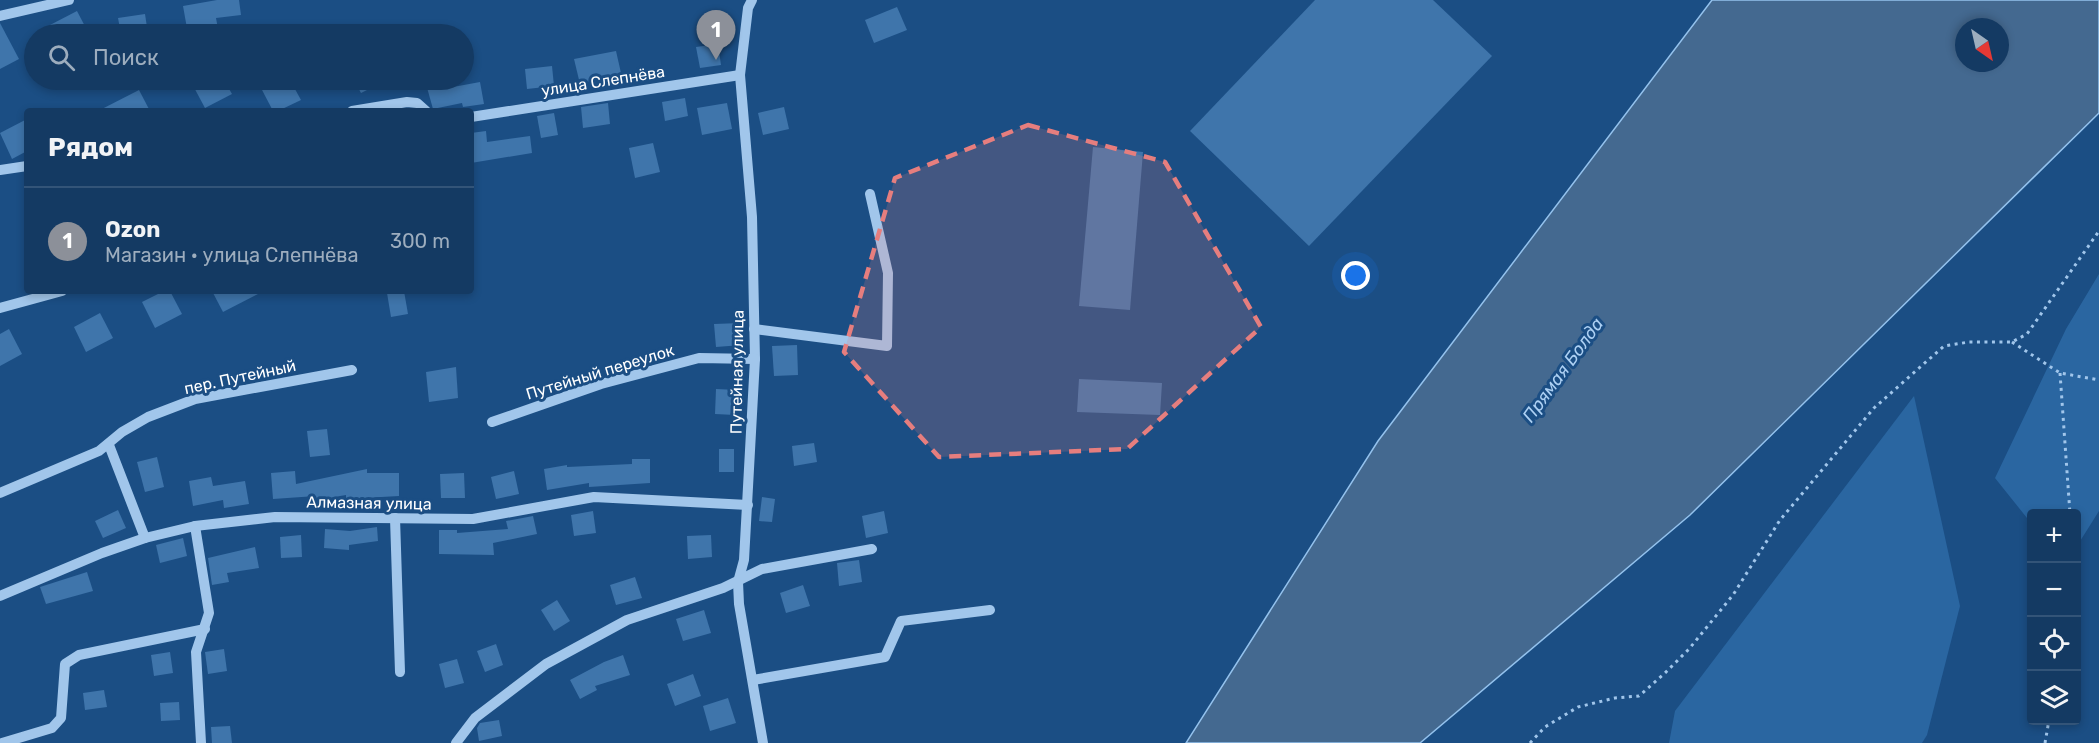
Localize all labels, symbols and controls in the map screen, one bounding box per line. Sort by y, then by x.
pin: 1 [696,10,736,60]
north arrow [1955,18,2009,72]
search box [24,24,474,90]
icon: search [45,41,78,74]
text: Поиск [93,44,159,71]
street label: улица Слепнёва [540,62,666,100]
text: Рядом [48,132,133,163]
text: Ozon [105,216,160,243]
text: 1 [63,229,72,253]
text: 300 m [390,229,450,253]
text: Магазин · улица Слепнёва [105,243,359,267]
your location [1341,261,1370,290]
street label: Путейная улица [726,310,748,434]
water label: Прямая Болда [1518,313,1609,427]
street label: Путейный переулок [524,340,677,404]
street label: пер. Путейный [182,356,298,398]
street label: Алмазная улица [306,492,432,514]
map controls [2027,509,2081,725]
button: + [2027,509,2081,563]
button: − [2027,563,2081,617]
button: locate [2027,617,2081,671]
button: layers [2027,671,2081,725]

